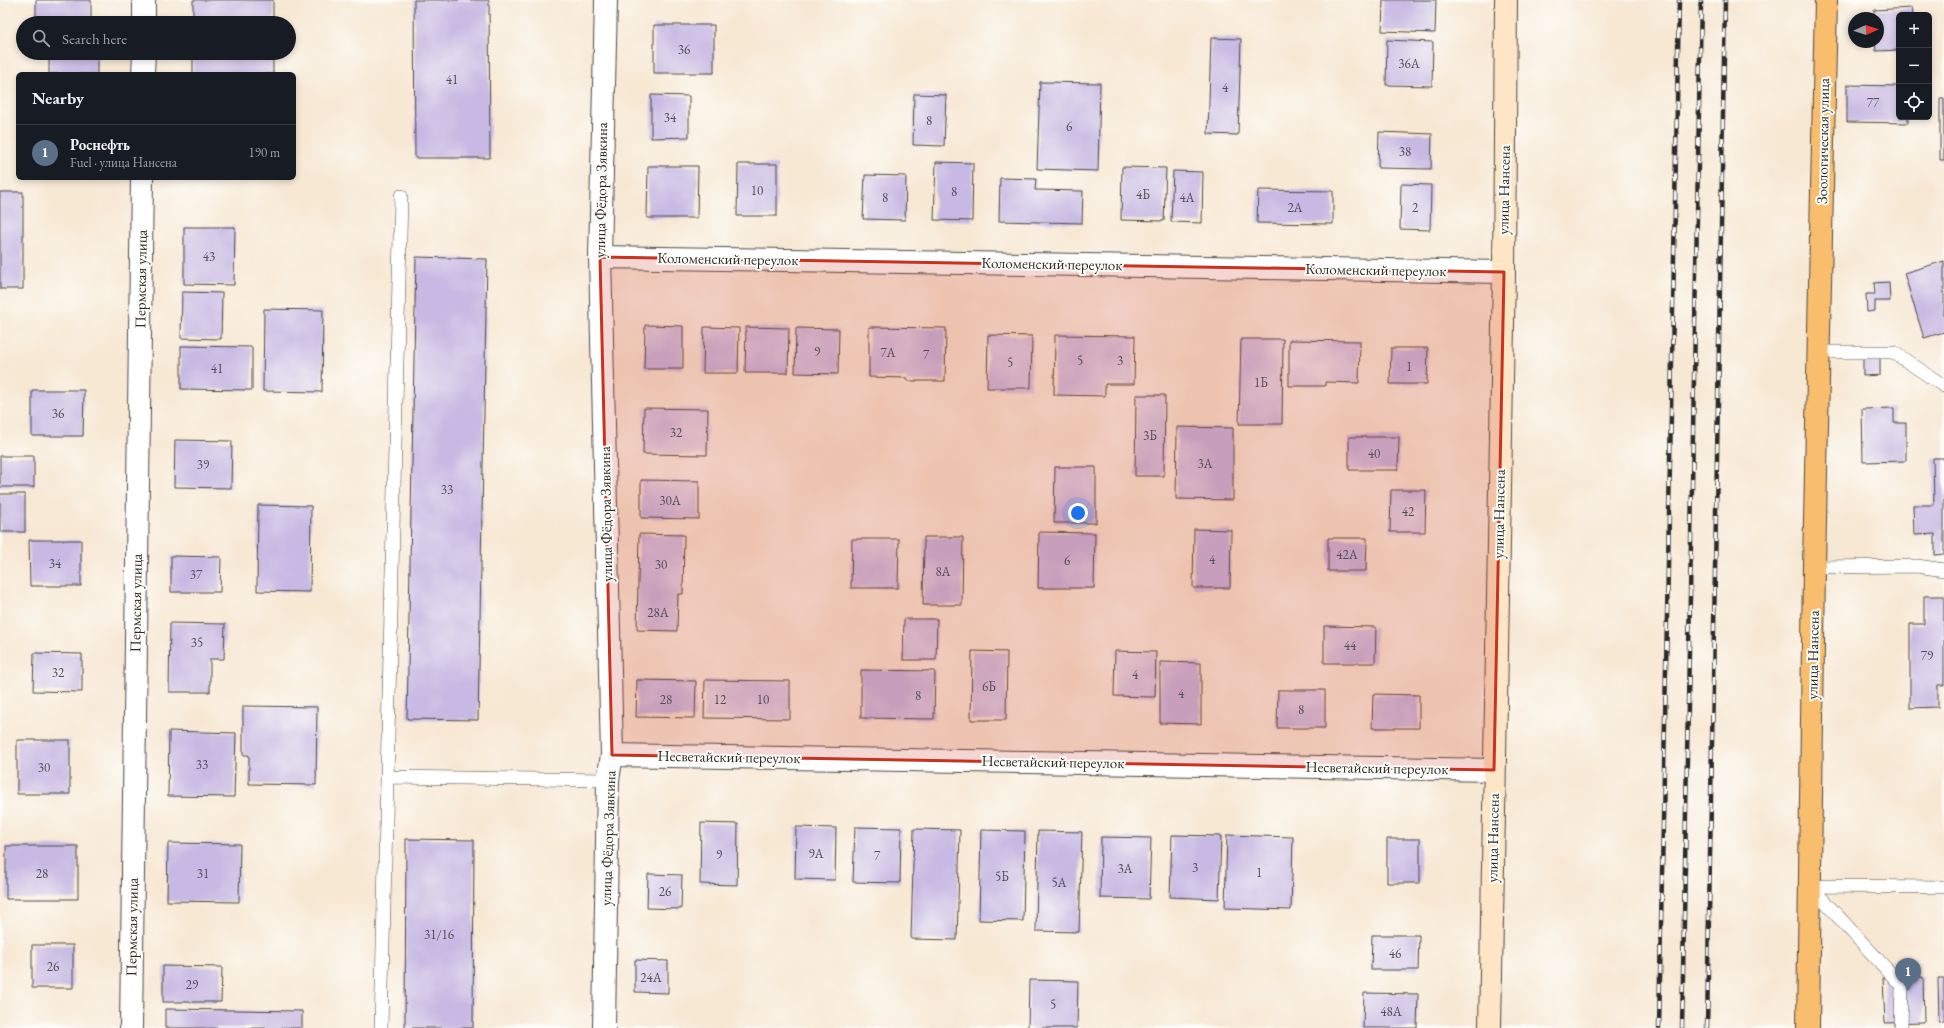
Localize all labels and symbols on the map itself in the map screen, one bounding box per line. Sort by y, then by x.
north arrow [1848,12,1884,48]
house number: 36 [678,41,690,58]
house number: 36А [1398,55,1421,72]
house number: 41 [446,71,458,88]
street label: Зоологическая улица [1812,78,1833,204]
house number: 4 [1222,79,1229,96]
house number: 77 [1867,94,1880,111]
house number: 34 [664,109,677,126]
house number: 8 [926,112,932,129]
house number: 6 [1066,118,1072,135]
street label: улица Фёдора Зявкина [590,122,611,258]
house number: 38 [1399,143,1411,160]
street label: улица Нансена [1493,145,1514,235]
house number: 10 [751,182,763,199]
house number: 8 [951,183,957,200]
house number: 4Б [1136,186,1150,203]
house number: 8 [882,189,888,206]
house number: 4А [1179,189,1196,206]
house number: 2А [1287,199,1304,216]
house number: 2 [1412,199,1419,216]
street label: Пермская улица [130,229,151,329]
house number: 43 [203,248,215,265]
street label: Коломенский переулок [657,248,799,269]
street label: Коломенский переулок [981,253,1123,274]
street label: Коломенский переулок [1305,259,1447,280]
house number: 9 [814,343,821,360]
house number: 7А [880,344,897,361]
house number: 7 [923,346,930,363]
house number: 5 [1077,352,1083,369]
house number: 3 [1117,352,1123,369]
house number: 5 [1007,354,1013,371]
house number: 1 [1406,358,1412,375]
house number: 41 [211,360,223,377]
house number: 1Б [1254,374,1268,391]
house number: 36 [52,405,64,422]
house number: 32 [670,424,683,441]
house number: 3Б [1143,427,1157,444]
house number: 40 [1368,445,1380,462]
street label: улица Фёдора Зявкина [595,446,616,582]
house number: 3А [1197,455,1214,472]
house number: 39 [197,456,210,473]
street label: улица Нансена [1488,469,1509,559]
house number: 33 [441,481,453,498]
house number: 30А [659,492,682,509]
your location [1068,503,1088,523]
house number: 42 [1402,503,1415,520]
house number: 42А [1336,546,1359,563]
house number: 4 [1209,551,1216,568]
house number: 6 [1064,552,1070,569]
street label: Пермская улица [125,553,146,653]
house number: 34 [49,555,62,572]
house number: 30 [655,556,667,573]
house number: 8А [935,563,952,580]
house number: 37 [190,566,203,583]
house number: 28А [647,604,670,621]
street label: улица Нансена [1802,610,1823,700]
house number: 35 [191,634,203,651]
house number: 44 [1344,637,1357,654]
house number: 79 [1921,647,1934,664]
house number: 32 [52,664,65,681]
house number: 4 [1132,666,1139,683]
house number: 6Б [982,678,996,695]
house number: 4 [1178,685,1185,702]
house number: 8 [915,687,921,704]
house number: 28 [660,691,672,708]
house number: 12 [714,691,727,708]
house number: 10 [757,691,769,708]
house number: 8 [1298,701,1304,718]
street label: Несветайский переулок [657,746,801,767]
street label: Несветайский переулок [981,751,1125,772]
house number: 33 [196,756,208,773]
street label: Несветайский переулок [1305,757,1449,778]
house number: 30 [38,759,50,776]
street label: улица Фёдора Зявкина [596,770,619,906]
street label: улица Нансена [1482,793,1503,883]
house number: 9А [808,845,825,862]
house number: 9 [716,846,723,863]
house number: 7 [874,847,881,864]
house number: 3 [1192,859,1198,876]
house number: 3А [1117,860,1134,877]
house number: 1 [1256,864,1262,881]
house number: 28 [36,865,48,882]
house number: 31 [197,865,209,882]
house number: 5Б [995,868,1009,885]
house number: 5А [1051,874,1068,891]
street label: Пермская улица [121,877,142,977]
house number: 26 [659,883,671,900]
house number: 31/16 [424,926,454,943]
house number: 46 [1389,945,1401,962]
house number: 26 [47,958,59,975]
pin: 1 [1895,958,1921,991]
house number: 24А [640,969,663,986]
house number: 29 [186,976,199,993]
house number: 5 [1050,996,1056,1013]
house number: 48А [1380,1003,1403,1020]

